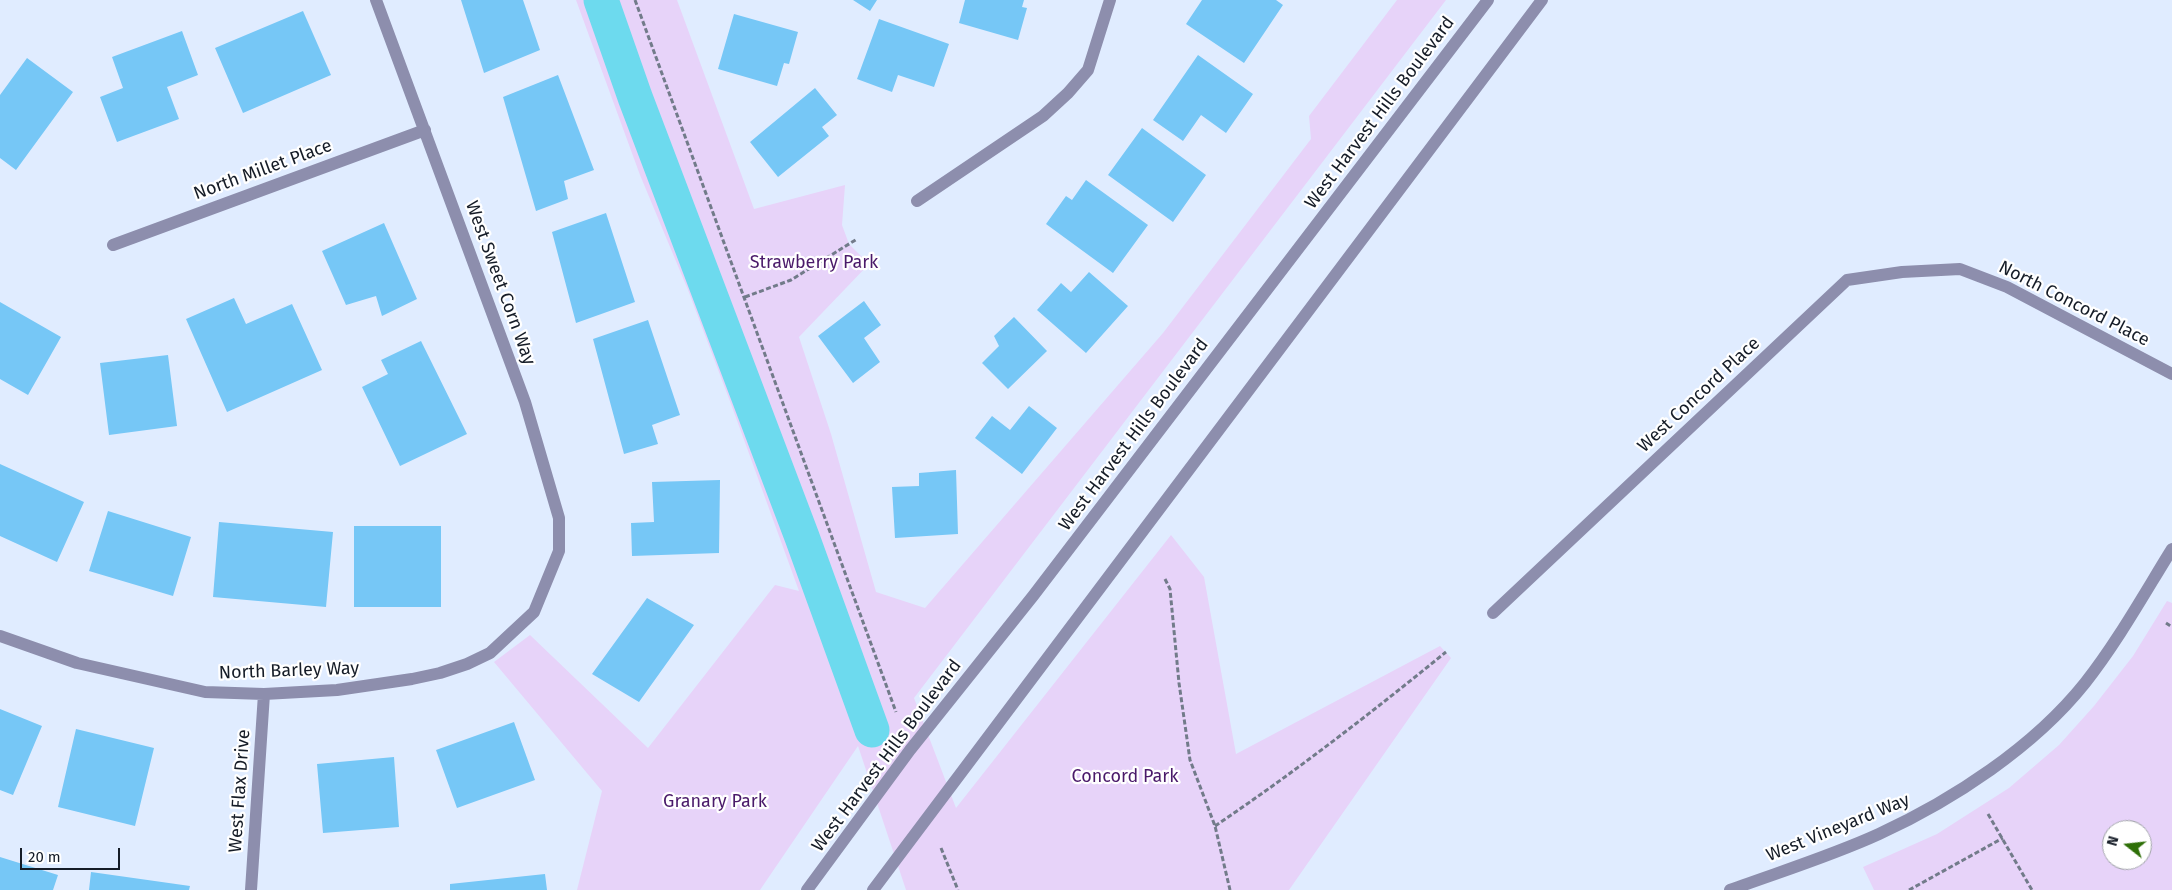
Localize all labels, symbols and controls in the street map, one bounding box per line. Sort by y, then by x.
street label: West Harvest Hills Boulevard [1301,13,1459,213]
street label: North Millet Place [191,135,335,205]
street label: West Sweet Corn Way [460,198,540,368]
park label: Strawberry Park [750,252,878,274]
street label: North Concord Place [1995,257,2153,351]
street label: West Concord Place [1634,333,1764,457]
street label: West Harvest Hills Boulevard [1055,335,1213,535]
street label: West Harvest Hills Boulevard [808,656,966,856]
street label: North Barley Way [218,658,360,684]
street label: West Flax Drive [225,729,255,853]
park label: Concord Park [1072,766,1178,788]
street label: West Vineyard Way [1763,789,1913,867]
park label: Granary Park [663,791,767,813]
north arrow [2102,820,2152,870]
text: N [2104,834,2123,848]
scale bar [22,838,122,870]
text: 20 m [28,848,61,866]

